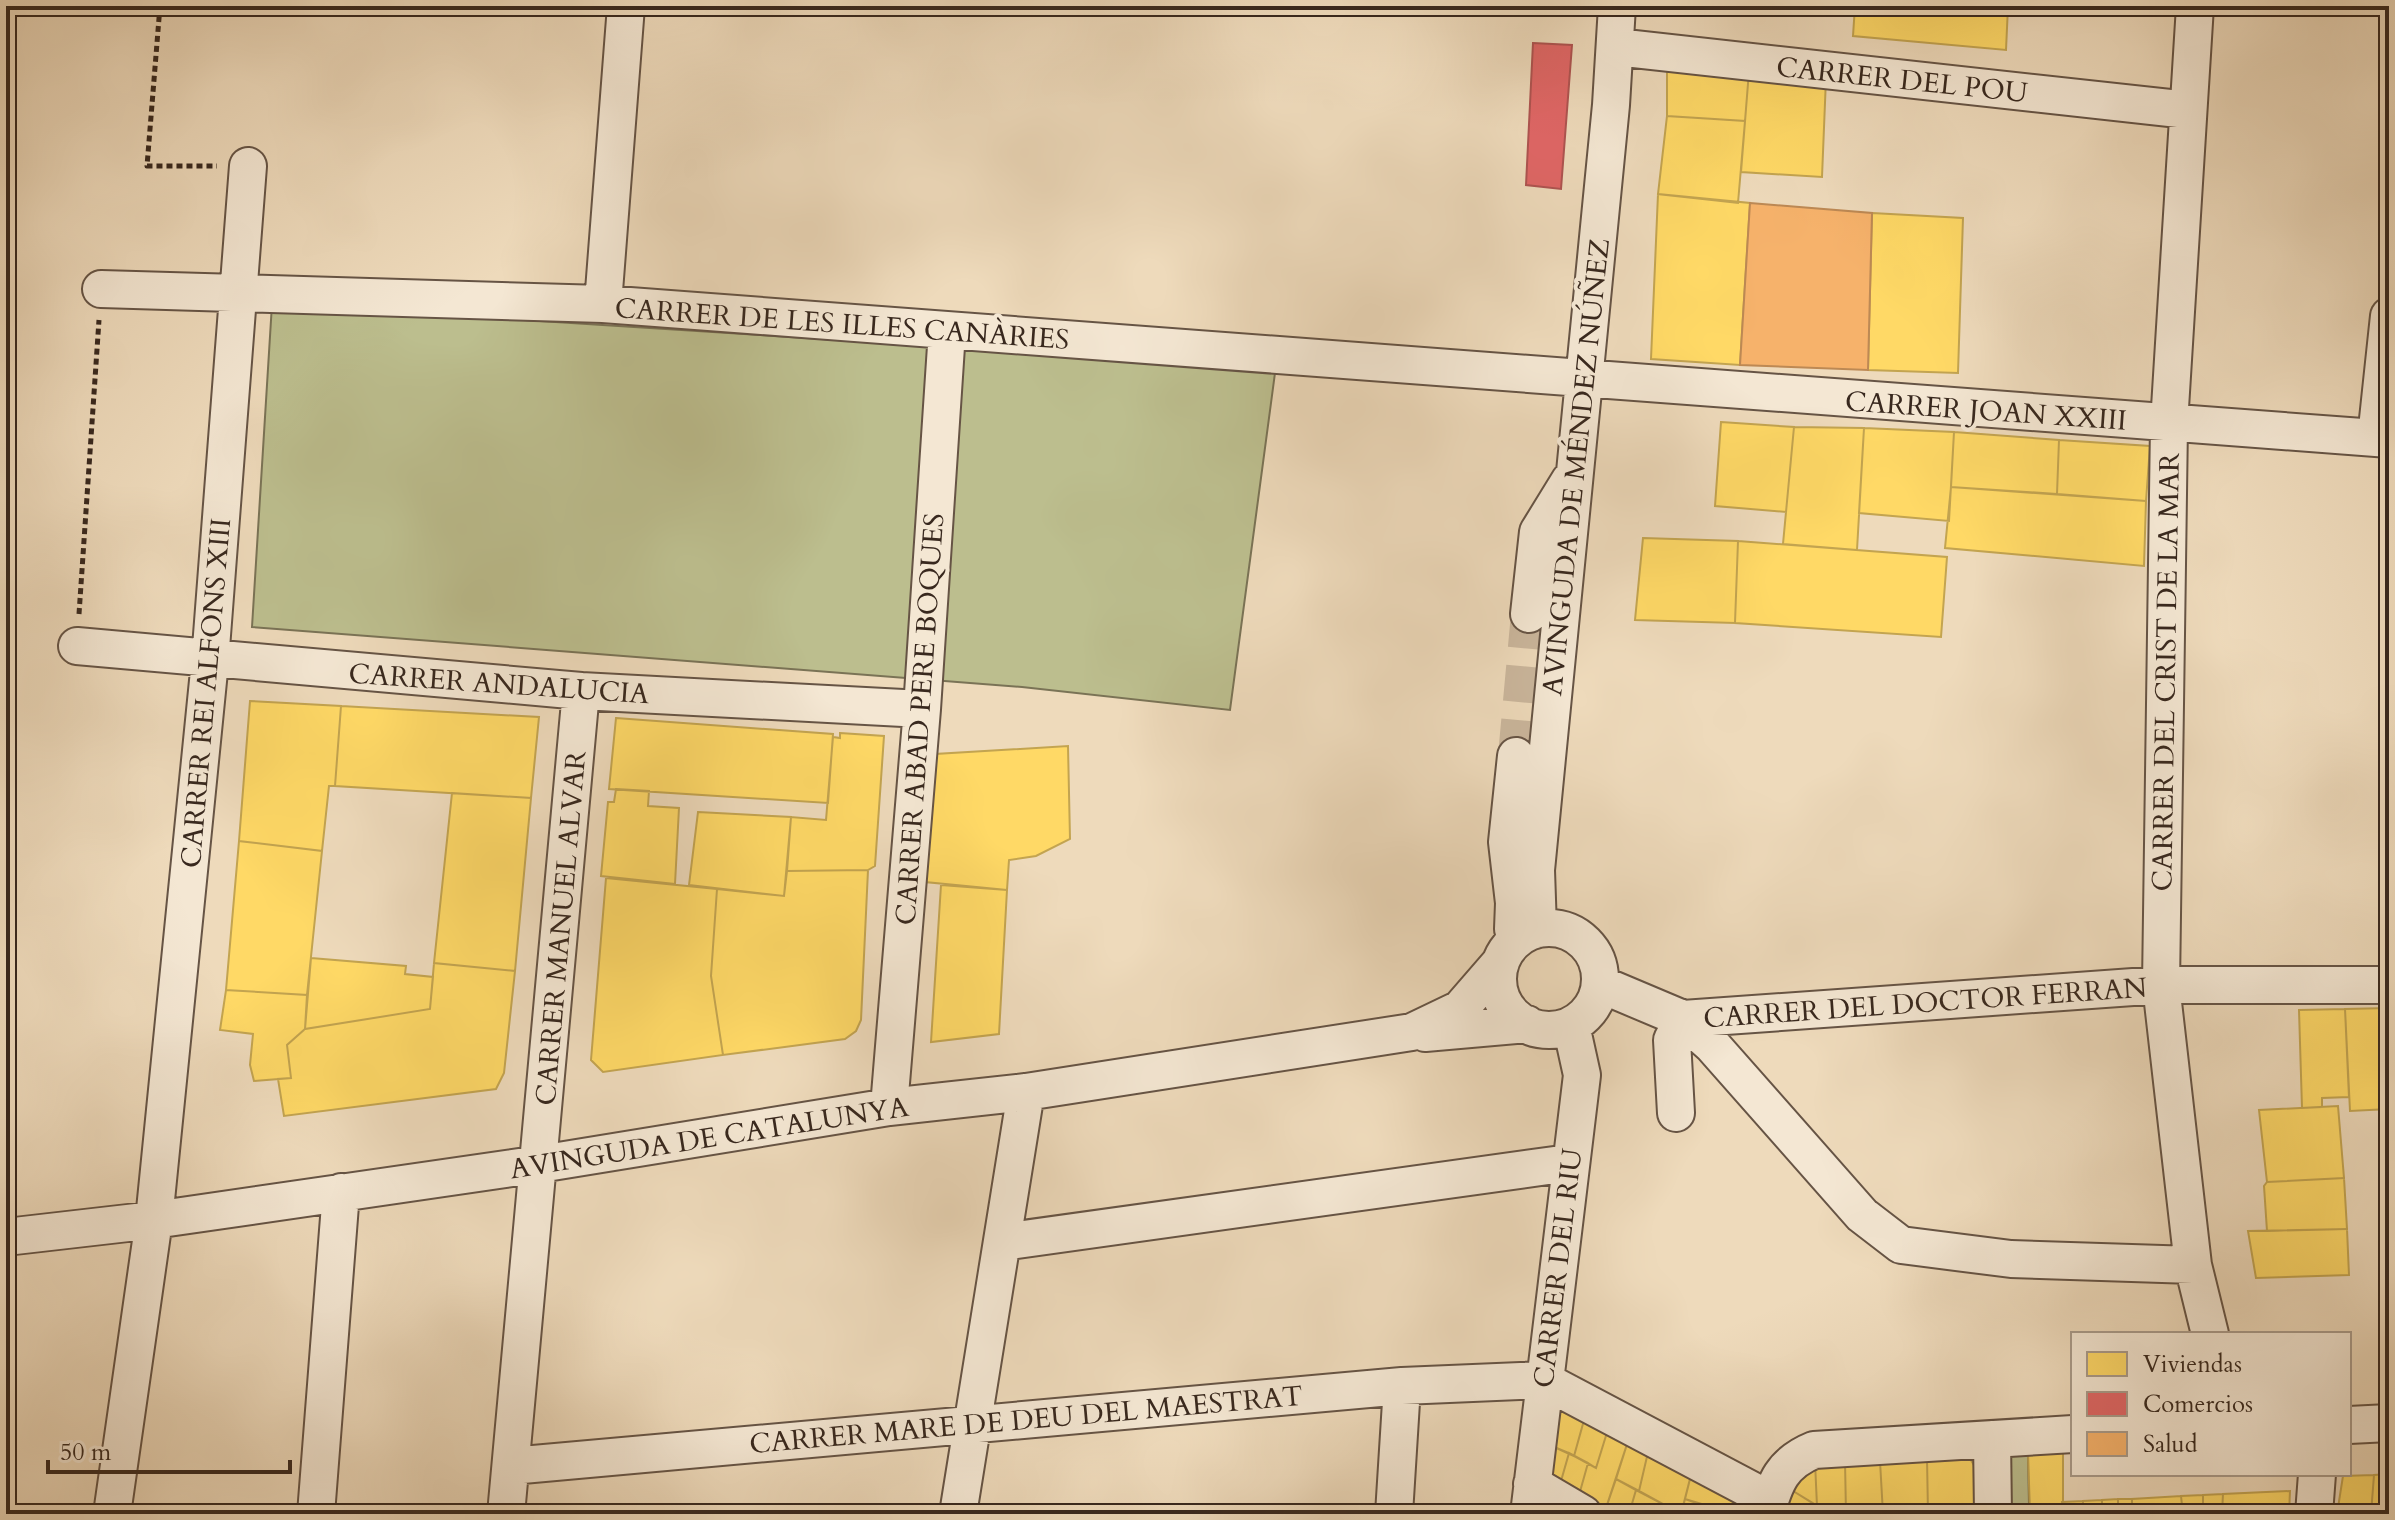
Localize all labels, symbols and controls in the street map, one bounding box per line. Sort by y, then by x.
street label: CARRER DEL POU [1774,48,2030,112]
street label: AVINGUDA DE MÉNDEZ NÚÑEZ [1533,237,1619,698]
street label: CARRER DE LES ILLES CANÀRIES [613,289,1070,359]
street label: CARRER JOAN XXIII [1844,382,2128,440]
street label: CARRER DEL CRIST DE LA MAR [2143,452,2189,892]
street label: CARRER ABAD PERE BOQUES [887,512,953,926]
street label: CARRER REI ALFONS XIII [172,516,240,870]
street label: CARRER ANDALUCIA [347,655,651,713]
street label: CARRER MANUEL ALVAR [527,749,595,1107]
street label: CARRER DEL DOCTOR FERRAN [1702,969,2148,1037]
street label: AVINGUDA DE CATALUNYA [507,1088,911,1188]
street label: CARRER DEL RIU [1524,1146,1592,1390]
legend [2071,1332,2351,1476]
text: Viviendas [2143,1348,2242,1381]
street label: CARRER MARE DE DEU DEL MAESTRAT [748,1377,1304,1463]
text: Comercios [2143,1388,2253,1421]
scale bar [48,1424,290,1474]
text: Salud [2143,1428,2198,1461]
text: 50 m [60,1436,112,1469]

